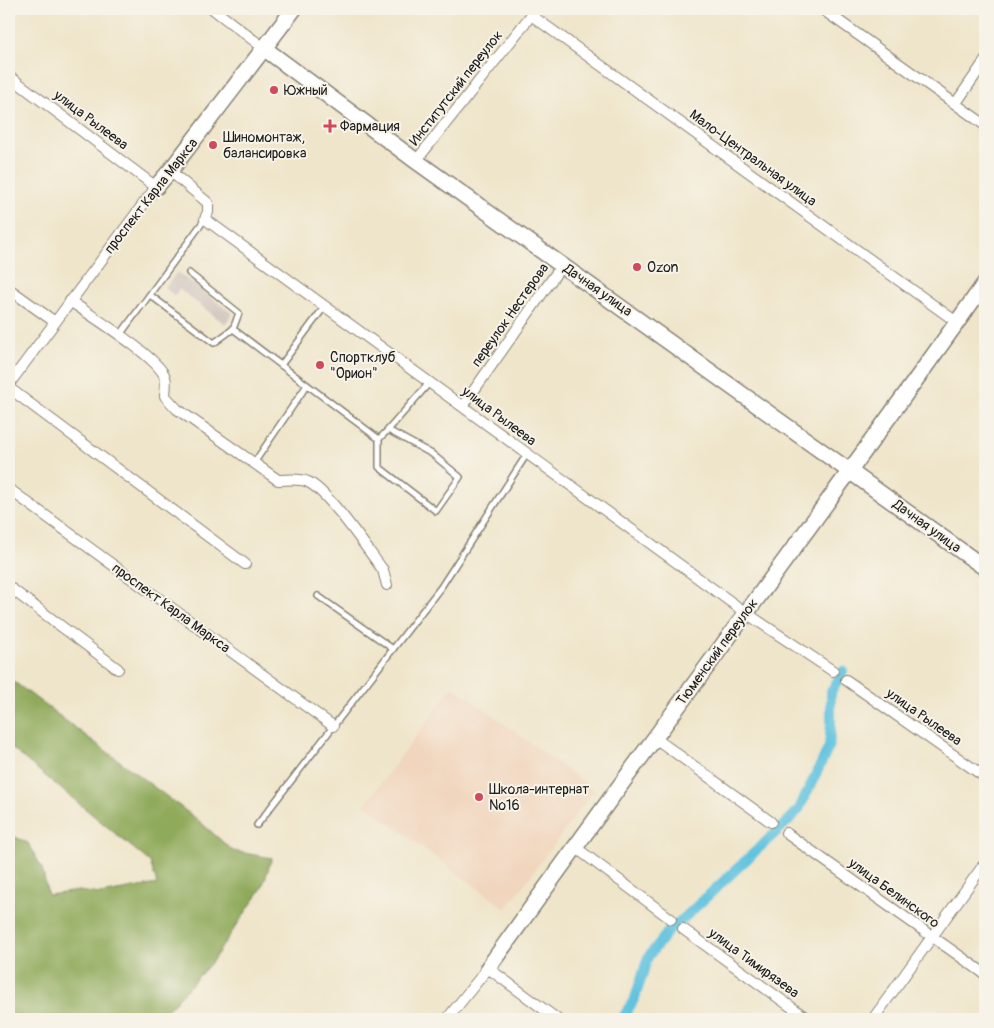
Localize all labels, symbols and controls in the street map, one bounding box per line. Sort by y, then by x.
street label: Институтский переулок [406,27,506,149]
place label: Южный [284,82,328,99]
marker: Южный [268,84,280,96]
street label: улица Рылеева [50,86,131,153]
street label: Мало-Центральная улица [686,106,820,210]
place label: Фармация [340,118,400,135]
marker: Фармация [324,120,336,132]
place label: Шиномонтаж, балансировка [223,129,307,162]
street label: проспект Карла Маркса [101,135,201,257]
marker: Шиномонтаж, балансировка [207,139,219,151]
place label: Ozon [647,259,679,276]
street label: переулок Нестерова [468,260,552,370]
street label: Дачная улица [560,260,636,320]
marker: Ozon [631,261,643,273]
place label: Спортклуб "Орион" [330,349,396,382]
marker: Спортклуб "Орион" [314,359,326,371]
street label: улица Рылеева [458,382,539,449]
street label: Дачная улица [889,495,964,556]
street label: проспект Карла Маркса [109,559,233,657]
street label: Тюменский переулок [673,595,761,709]
street label: улица Рылеева [882,684,965,749]
place label: Школа-интернат №16 [489,781,589,814]
marker: Школа-интернат №16 [473,791,485,803]
street label: улица Белинского [845,854,943,932]
street label: улица Тимирязева [705,924,803,1001]

